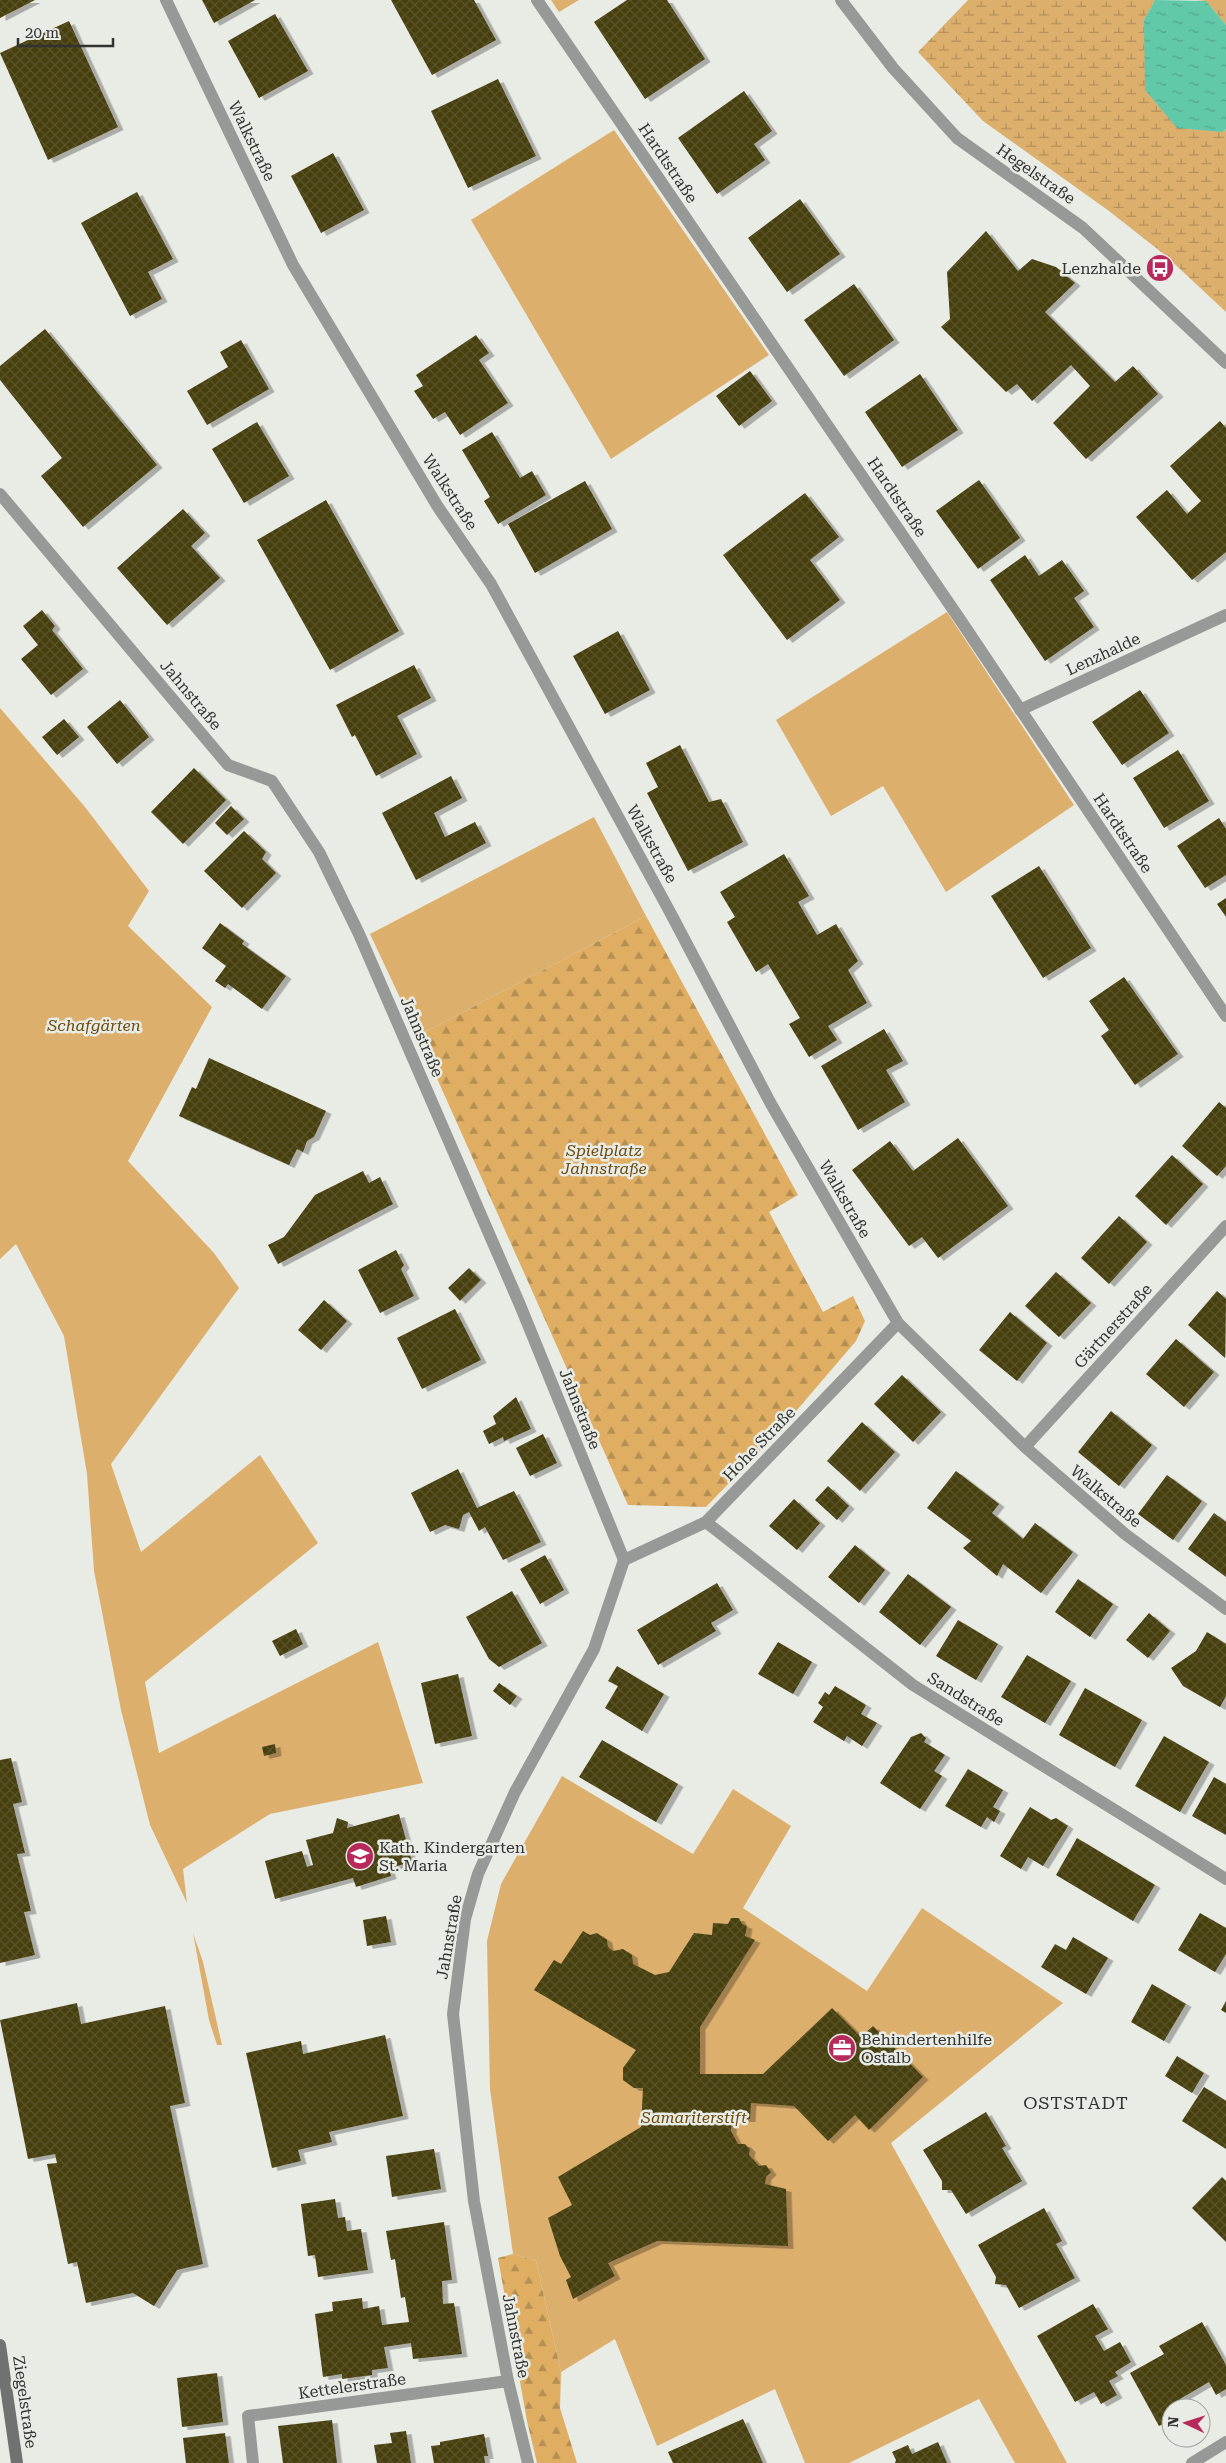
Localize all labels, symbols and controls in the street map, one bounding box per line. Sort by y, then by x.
scale bar [18,15,112,47]
text: 20 m [25,24,60,42]
street label: Walkstraße [224,98,280,184]
street label: Hardtstraße [634,120,702,207]
street label: Hegelstraße [993,140,1079,208]
bus stop icon: Lenzhalde [1145,253,1175,283]
place label: Lenzhalde [1061,259,1141,278]
street label: Walkstraße [418,451,482,534]
street label: Hardtstraße [863,454,931,541]
street label: Lenzhalde [1063,628,1143,679]
street label: Jahnstraße [156,656,226,734]
street label: Hardtstraße [1089,790,1157,877]
street label: Walkstraße [623,802,681,887]
street label: Jahnstraße [397,994,448,1080]
park label: Schafgärten [46,1016,141,1035]
park label: Spielplatz Jahnstraße [560,1141,647,1178]
street label: Walkstraße [815,1157,875,1241]
street label: Gärtnerstraße [1070,1280,1156,1372]
street label: Jahnstraße [555,1366,605,1452]
street label: Hohe Straße [719,1403,799,1485]
street label: Walkstraße [1067,1461,1145,1531]
street label: Sandstraße [924,1668,1008,1730]
place label: Kath. Kindergarten St. Maria [379,1838,525,1875]
school or university icon: Kath. Kindergarten St. Maria [345,1841,375,1871]
street label: Jahnstraße [432,1893,466,1981]
place label: Behindertenhilfe Ostalb [861,2030,992,2067]
office icon: Behindertenhilfe Ostalb [827,2033,857,2063]
district label: OSTSTADT [1023,2092,1129,2113]
park label: Samariterstift [640,2108,747,2127]
street label: Jahnstraße [499,2292,534,2380]
street label: Ziegelstraße [9,2354,41,2450]
street label: Kettelerstraße [297,2369,407,2403]
north arrow [1161,2398,1211,2448]
text: N [1165,2416,1181,2428]

